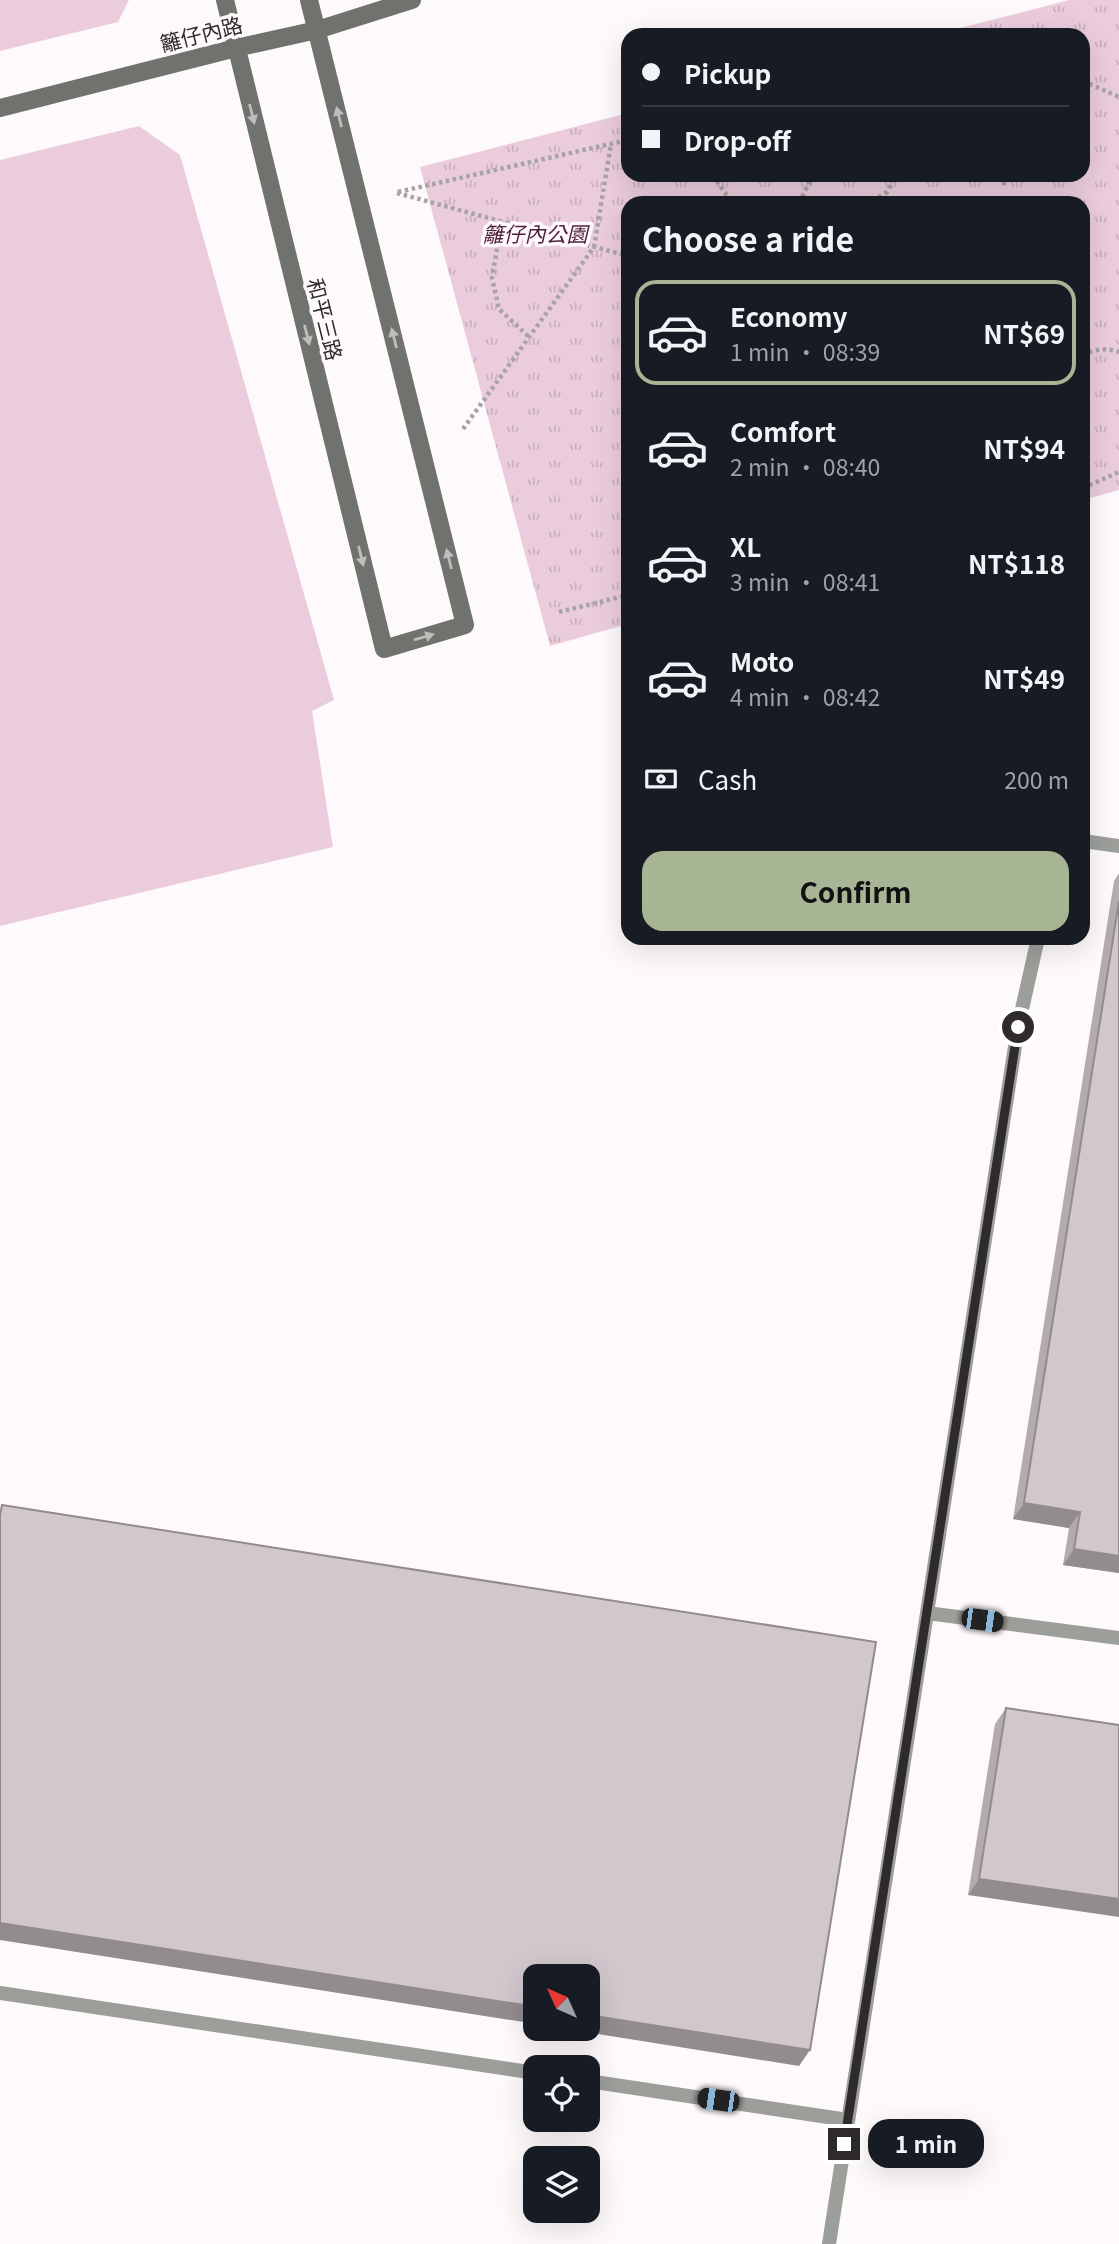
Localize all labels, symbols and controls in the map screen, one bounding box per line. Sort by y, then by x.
street label: 籬仔內路 [157,8,245,58]
text: Pickup [684,54,771,91]
one-way arrow [247,103,258,125]
one-way arrow [333,106,344,128]
text: Drop-off [684,121,791,158]
text: Choose a ride [642,215,854,261]
park label: 籬仔內公園 [483,218,590,248]
street label: 和平三路 [301,275,351,363]
text: Economy [730,297,848,334]
icon: car [646,301,709,364]
text: NT$69 [983,314,1065,351]
one-way arrow [302,324,313,346]
one-way arrow [388,327,399,349]
text: 1 min · 08:39 [730,334,880,368]
text: Comfort [730,412,836,449]
icon: car [646,416,709,479]
text: NT$94 [983,429,1065,466]
text: 2 min · 08:40 [730,449,880,483]
text: XL [730,527,761,564]
icon: car [646,531,709,594]
text: NT$118 [968,544,1065,581]
one-way arrow [356,545,367,567]
one-way arrow [443,548,454,570]
text: 3 min · 08:41 [730,564,880,598]
one-way arrow [414,631,435,641]
text: Moto [730,642,794,679]
icon: car [646,646,709,709]
text: NT$49 [983,659,1065,696]
text: 4 min · 08:42 [730,679,880,713]
icon: cash [642,760,680,798]
text: Cash [698,760,757,797]
text: 200 m [1004,762,1069,796]
button: Confirm [642,851,1069,931]
route start [1002,1011,1034,1043]
car [960,1607,1005,1633]
north arrow [523,1964,600,2040]
map controls [523,1964,600,2223]
button: locate [523,2055,600,2132]
car [696,2087,741,2113]
callout: 1 min [868,2120,984,2168]
text: 1 min [895,2126,957,2160]
route end [828,2128,860,2160]
button: layers [523,2146,600,2223]

